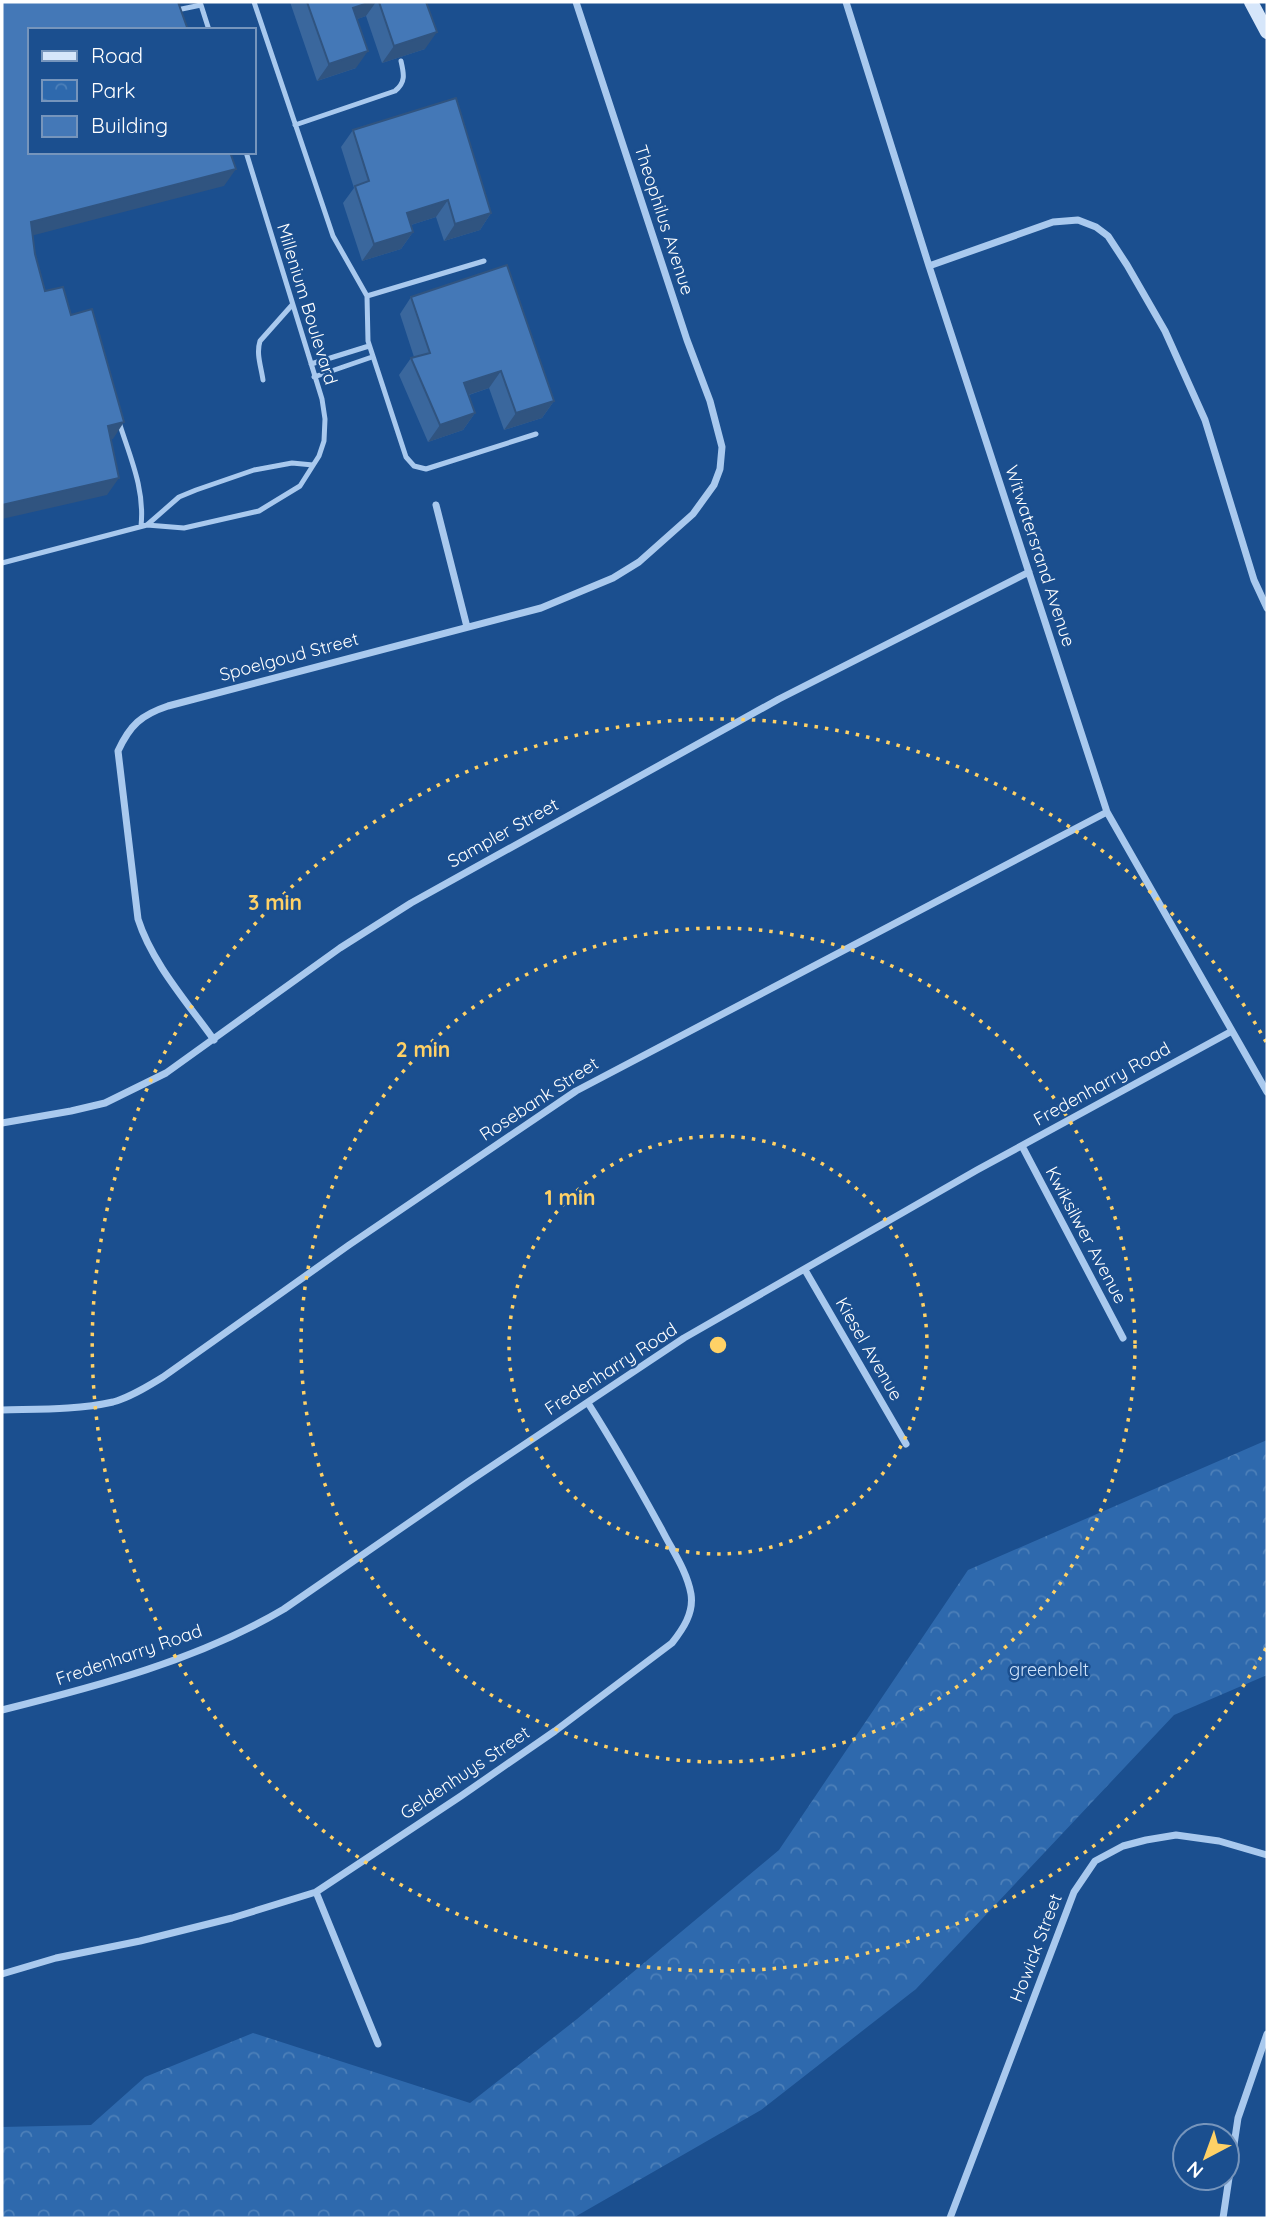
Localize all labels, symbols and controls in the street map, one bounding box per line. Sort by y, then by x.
legend [28,28,256,154]
text: Road [91,42,143,68]
text: Park [91,77,135,103]
text: Building [91,112,168,138]
street label: Theophilus Avenue [629,142,700,298]
street label: Millenium Boulevard [272,220,343,387]
street label: Witwatersrand Avenue [1000,462,1081,650]
street label: Spoelgoud Street [217,627,361,686]
street label: Sampler Street [443,793,562,873]
text: 3 min [248,889,302,915]
text: 2 min [396,1036,450,1062]
street label: Fredenharry Road [1029,1036,1174,1131]
street label: Rosebank Street [475,1052,603,1146]
street label: Kwiksilwer Avenue [1041,1162,1132,1307]
text: 1 min [545,1184,595,1210]
street label: Kiesel Avenue [831,1293,908,1404]
street label: Fredenharry Road [540,1317,681,1420]
centre of rings [706,1333,730,1357]
street label: Fredenharry Road [53,1619,205,1690]
park label: greenbelt [1009,1658,1089,1681]
street label: Geldenhuys Street [396,1721,534,1824]
street label: Howick Street [1004,1890,1067,2005]
north arrow [1171,2122,1241,2192]
text: N [1182,2156,1208,2183]

